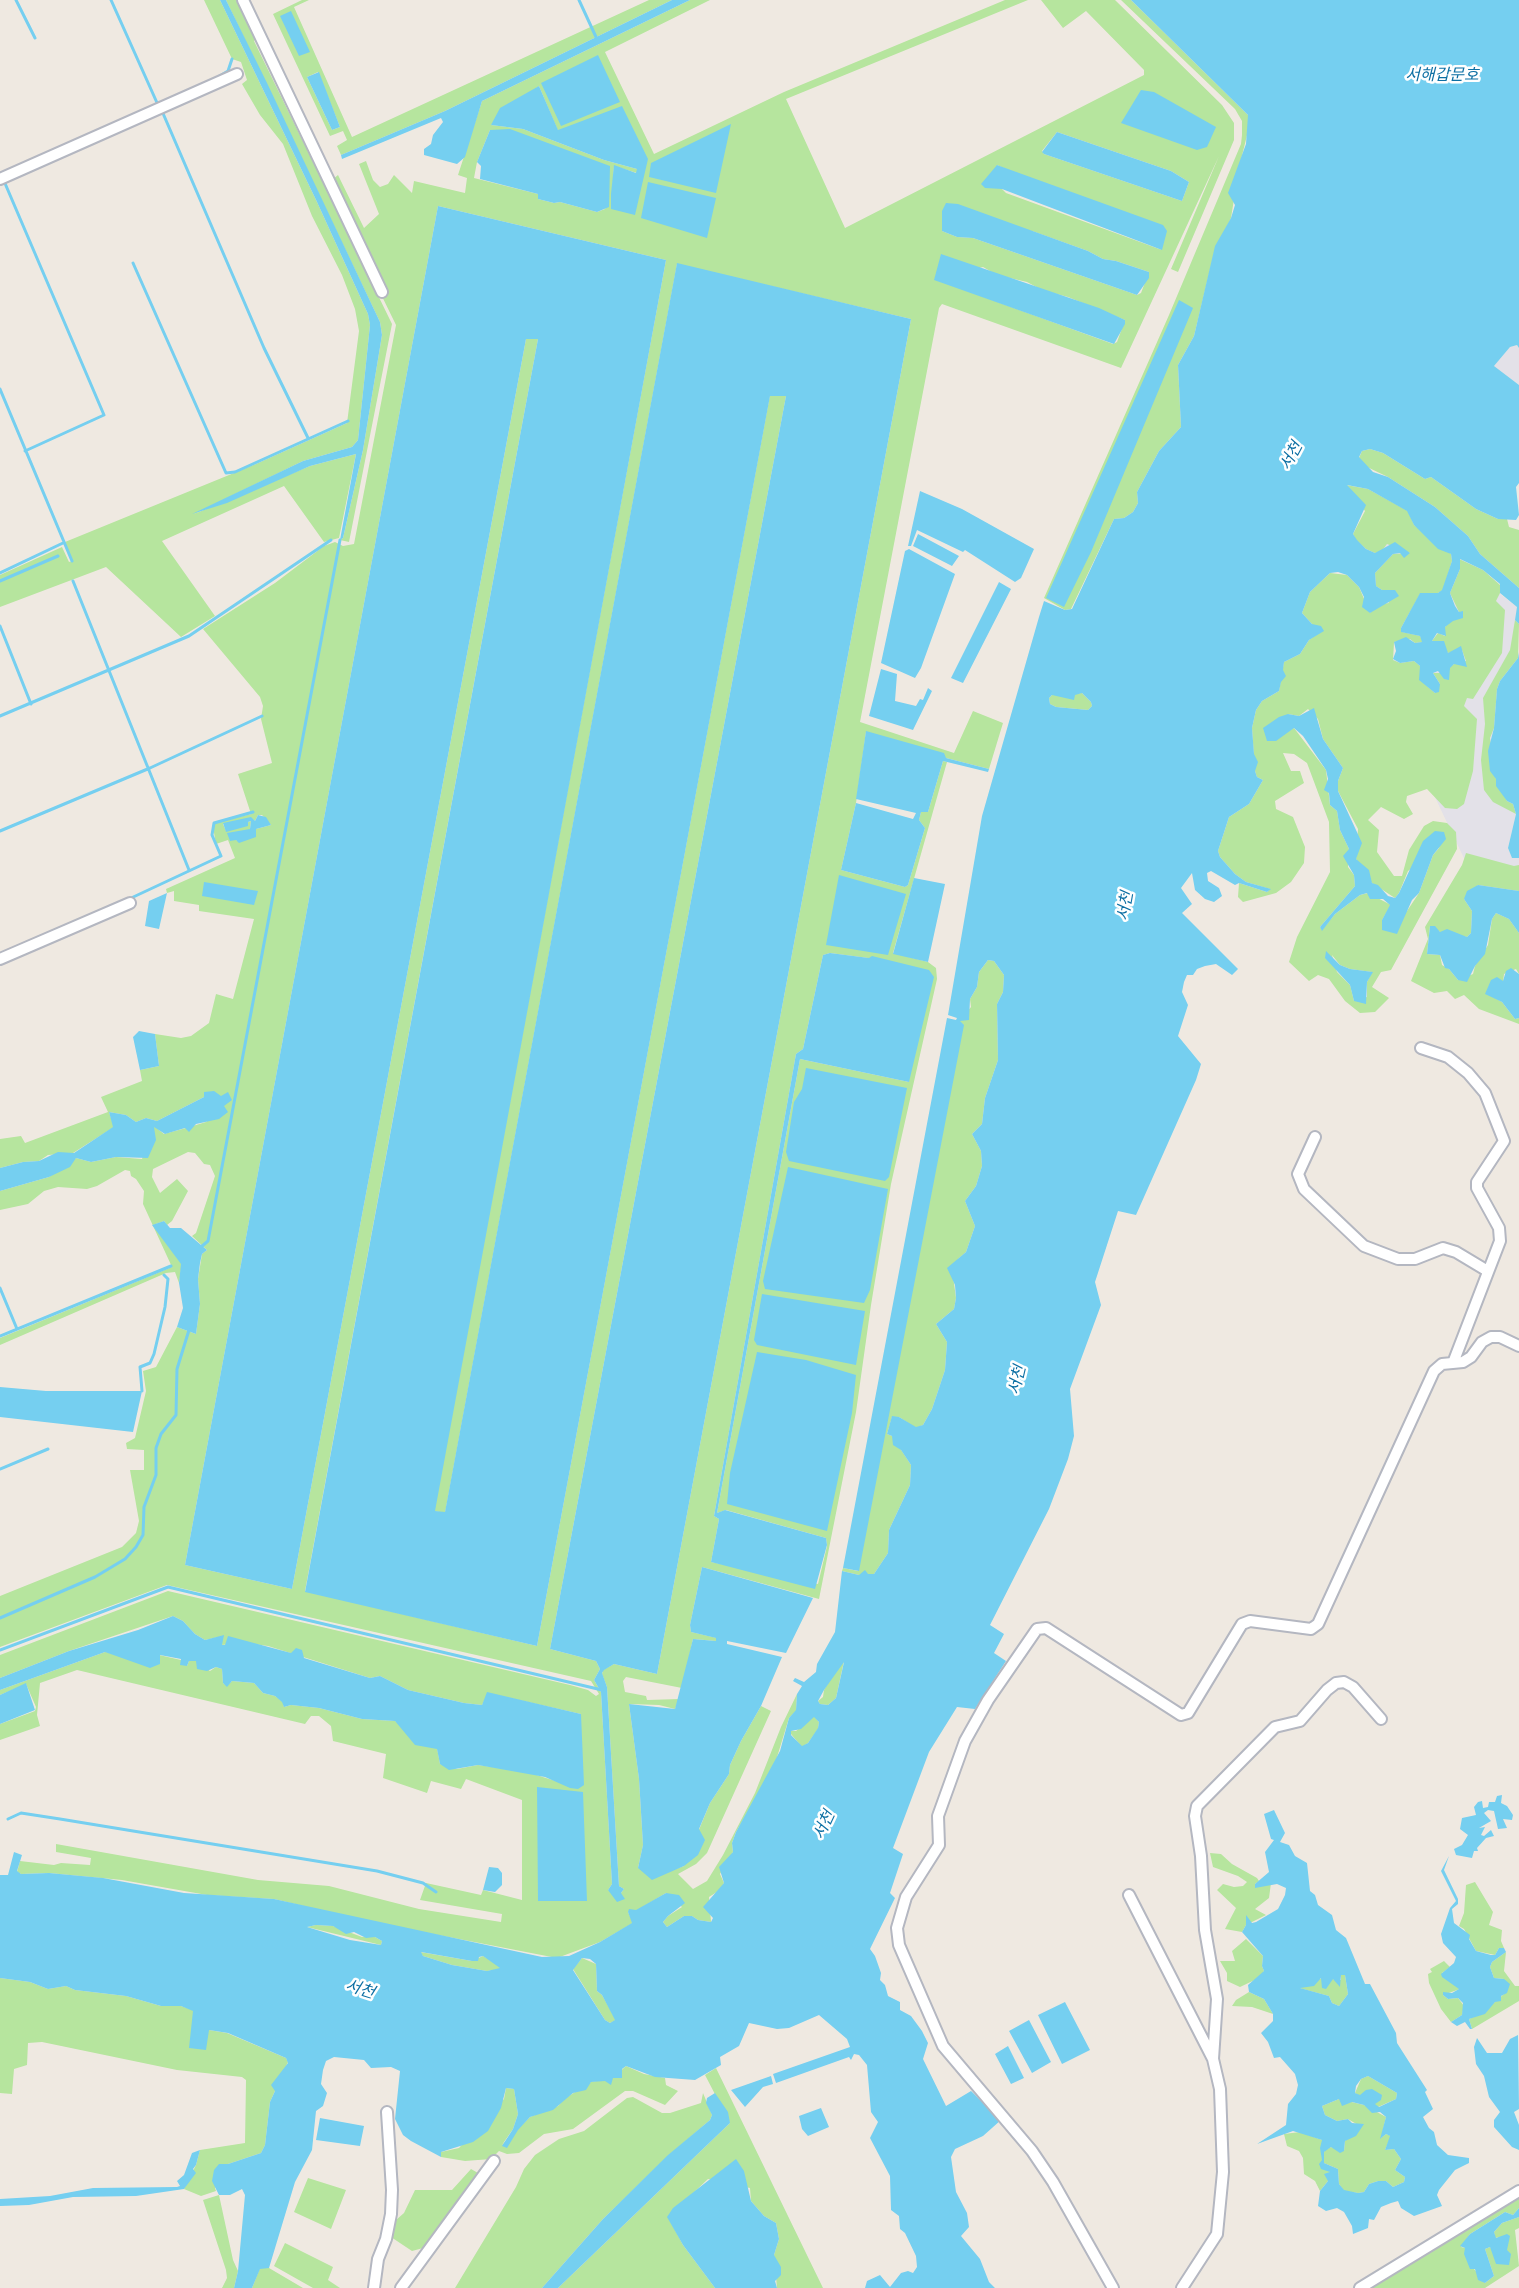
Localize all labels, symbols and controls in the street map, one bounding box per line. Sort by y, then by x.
water label: 서해갑문호 [1405,65,1479,85]
water label: 서천 [1276,438,1306,474]
water label: 서천 [1113,890,1137,922]
water label: 서천 [1004,1363,1030,1397]
water label: 서천 [809,1808,839,1842]
water label: 서천 [343,1975,377,2003]

